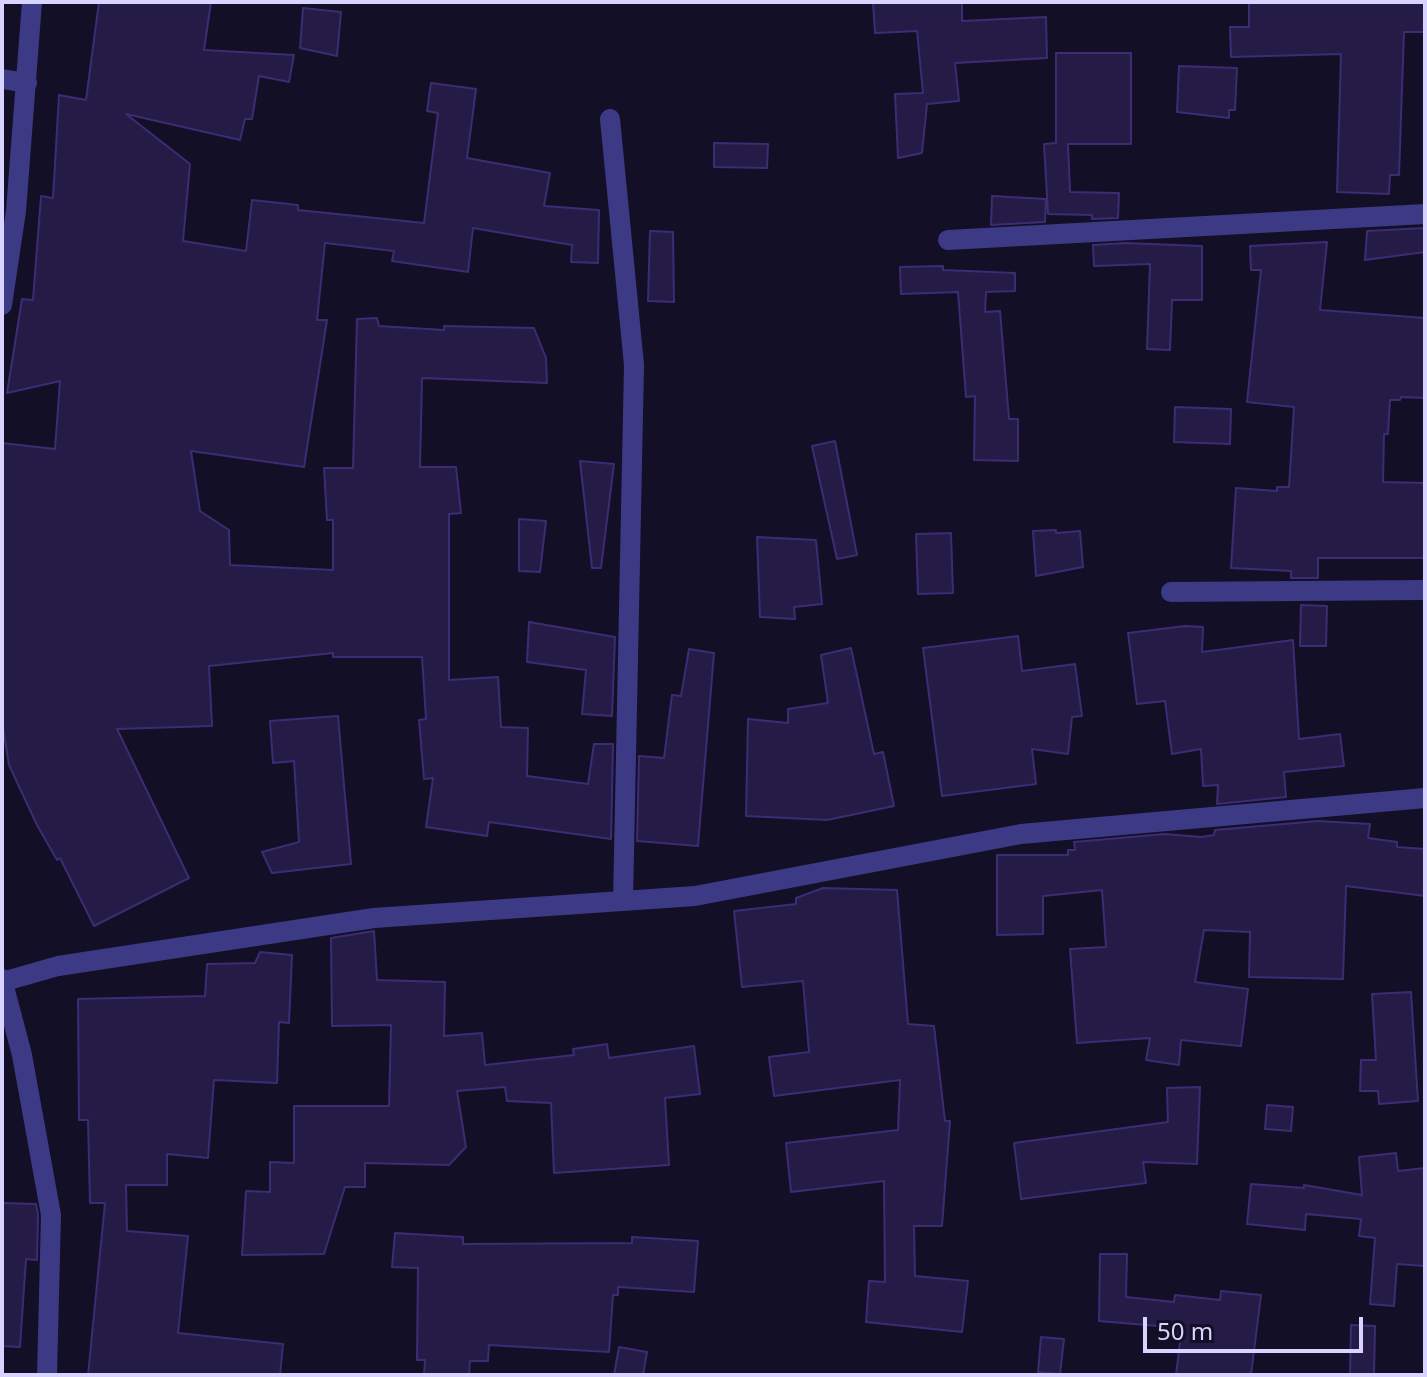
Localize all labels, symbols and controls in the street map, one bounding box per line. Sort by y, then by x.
scale bar [1147,1301,1367,1351]
text: 50 m [1157,1314,1213,1347]

